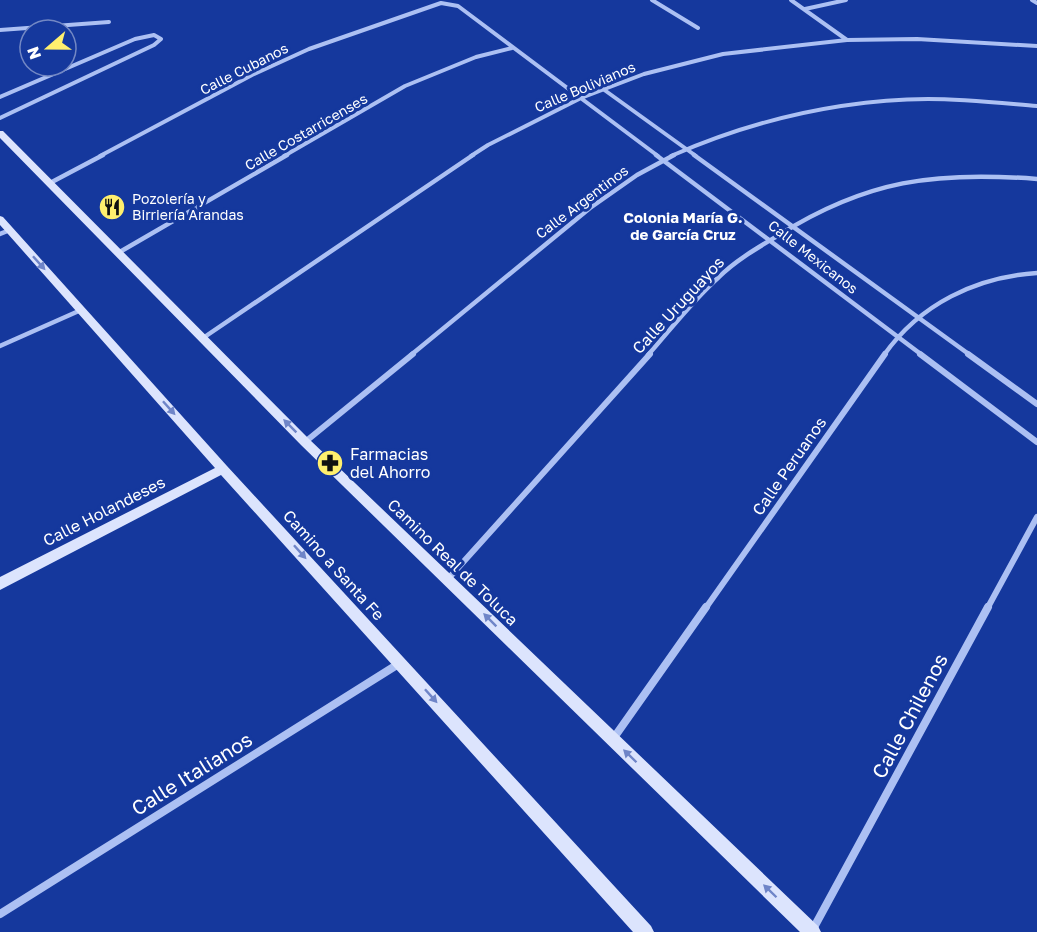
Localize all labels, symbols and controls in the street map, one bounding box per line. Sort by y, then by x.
north arrow [18,18,78,78]
street label: Calle Cubanos [197,39,291,98]
text: N [22,44,45,62]
street label: Calle Bolivianos [532,58,638,115]
street label: Calle Costarricenses [241,90,370,174]
street label: Calle Argentinos [532,161,631,242]
place label: Pozolería y Birriería Arandas [132,190,244,223]
restaurant icon: Pozolería y Birriería Arandas [97,192,127,222]
district label: Colonia María G. de García Cruz [623,208,743,243]
street label: Calle Mexicanos [765,216,862,297]
street label: Calle Uruguayos [628,252,728,358]
one-way arrow [32,255,46,270]
one-way arrow [162,400,175,415]
street label: Calle Peruanos [748,413,830,519]
one-way arrow [283,420,297,434]
place label: Farmacias del Ahorro [350,444,430,482]
pharmacy icon: Farmacias del Ahorro [315,448,345,478]
street label: Calle Holandeses [40,472,168,550]
street label: Camino Real de Toluca [384,494,522,630]
street label: Camino a Santa Fe [279,506,389,624]
one-way arrow [293,544,306,559]
one-way arrow [483,614,497,628]
street label: Calle Chilenos [866,649,952,782]
one-way arrow [424,689,438,704]
street label: Calle Italianos [127,727,256,820]
one-way arrow [623,750,637,764]
one-way arrow [764,885,778,899]

